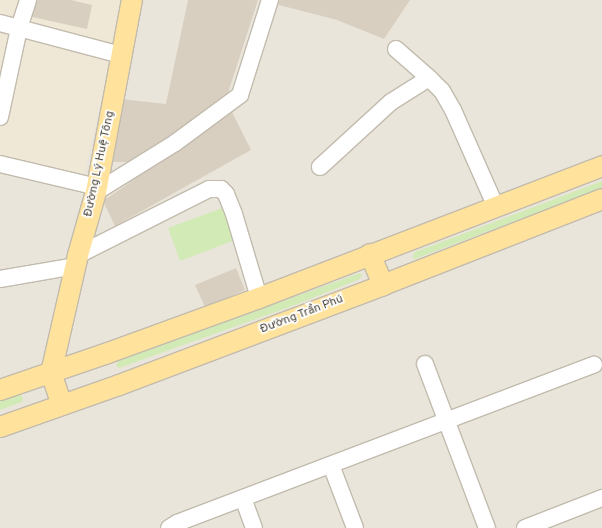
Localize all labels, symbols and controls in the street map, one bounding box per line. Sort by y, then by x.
street label: Đường Lý Huệ Tông [82,110,118,218]
street label: Đường Trần Phú [258,292,346,338]

